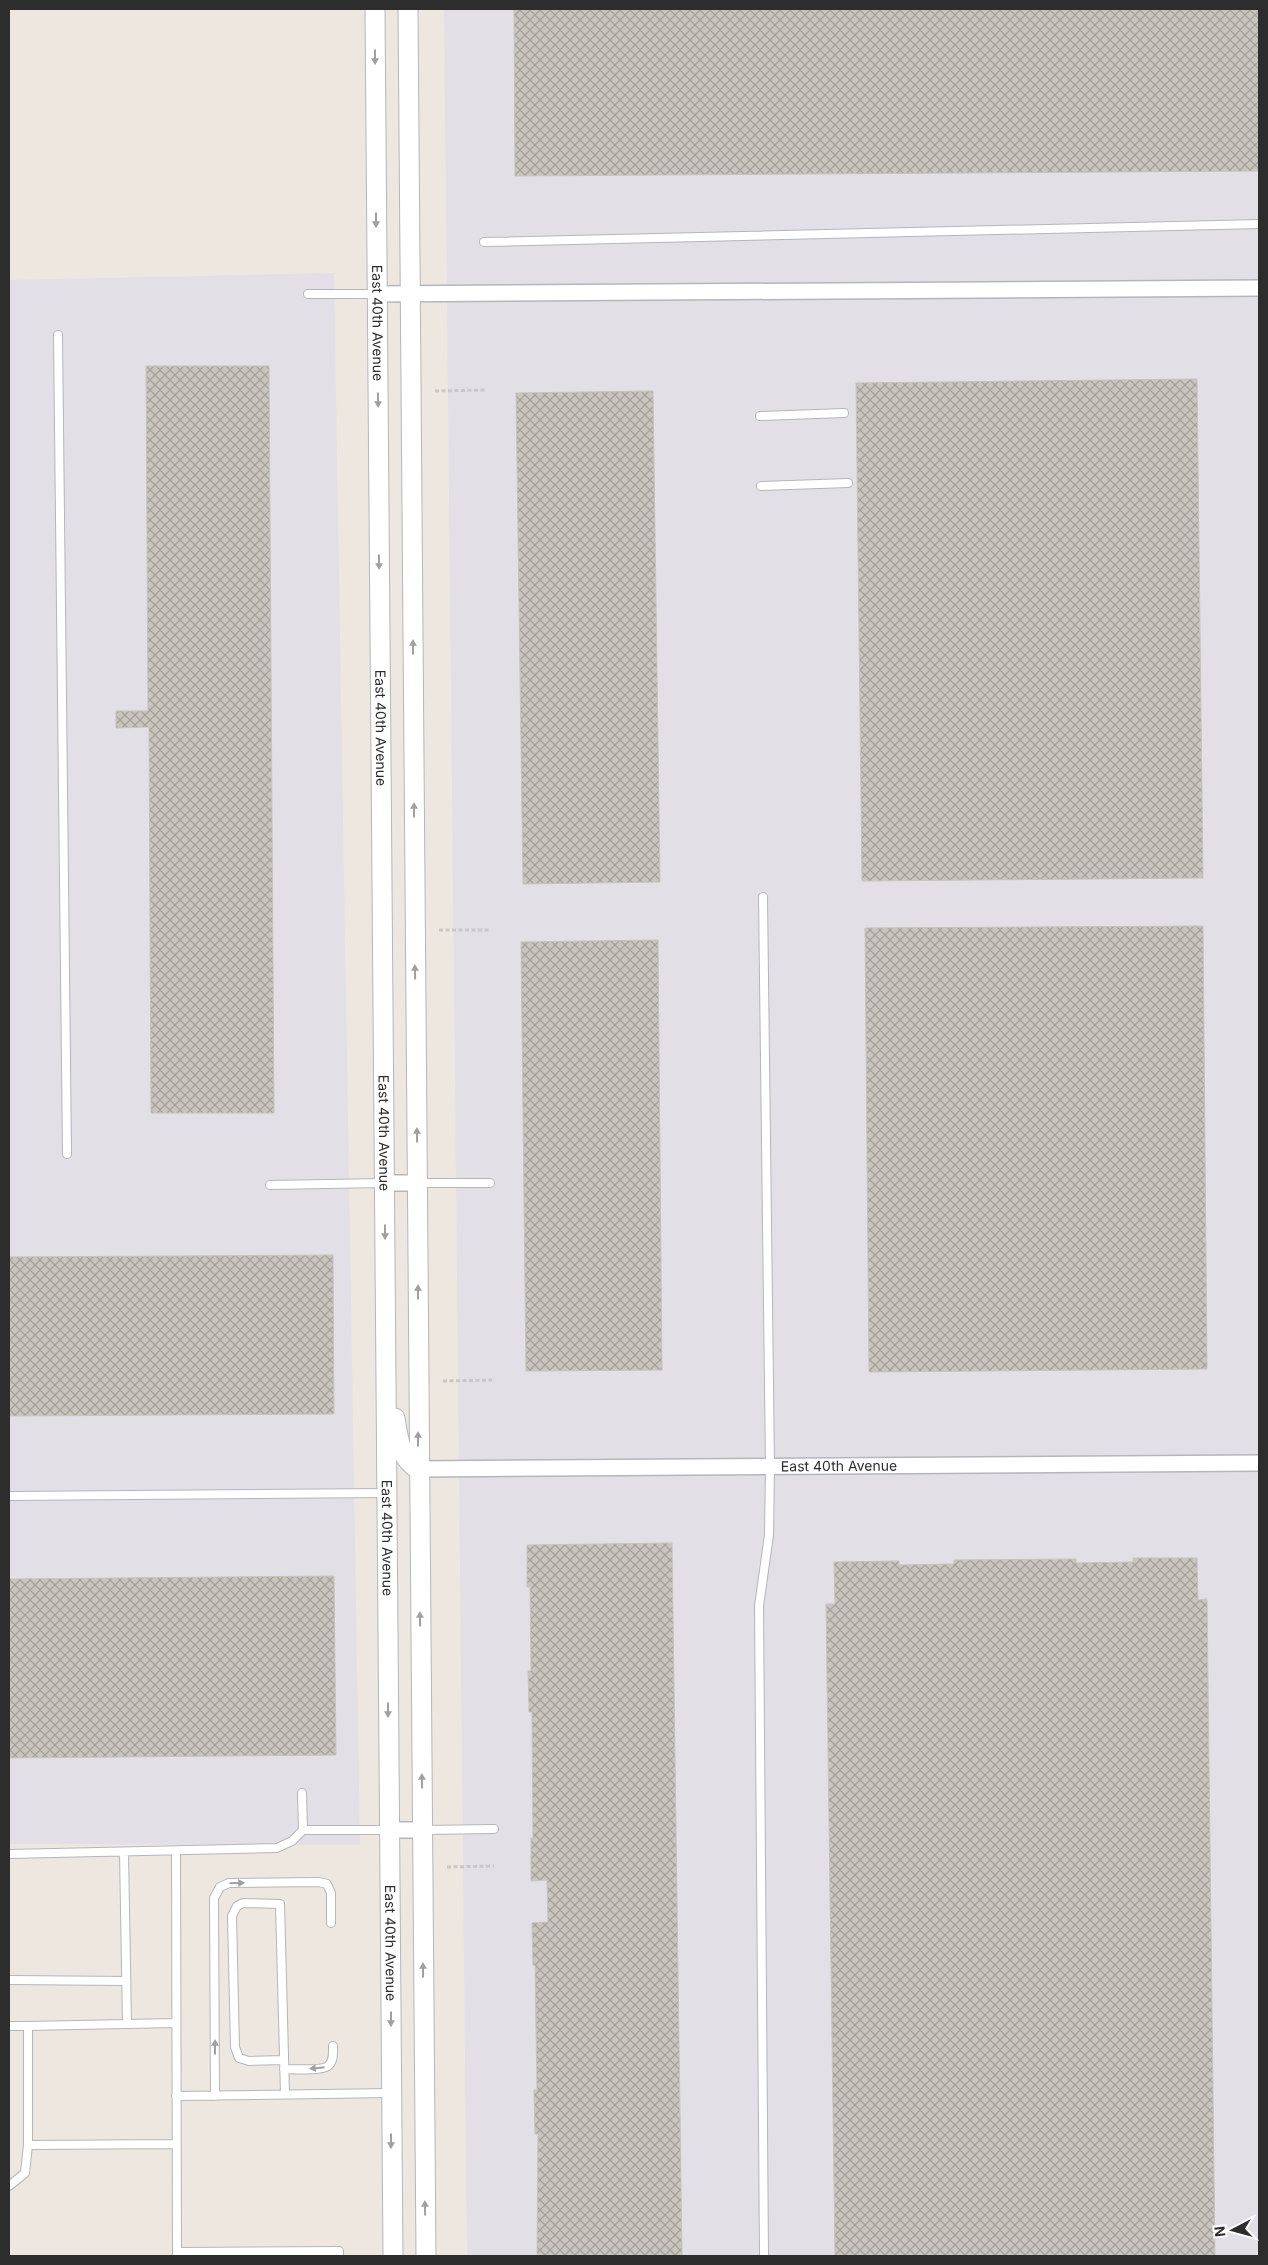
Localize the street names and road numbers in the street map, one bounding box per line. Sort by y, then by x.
street label: East 40th Avenue [369,265,387,381]
street label: East 40th Avenue [372,670,390,786]
street label: East 40th Avenue [376,1075,393,1191]
street label: East 40th Avenue [781,1457,897,1474]
street label: East 40th Avenue [379,1480,397,1596]
street label: East 40th Avenue [382,1885,400,2001]

